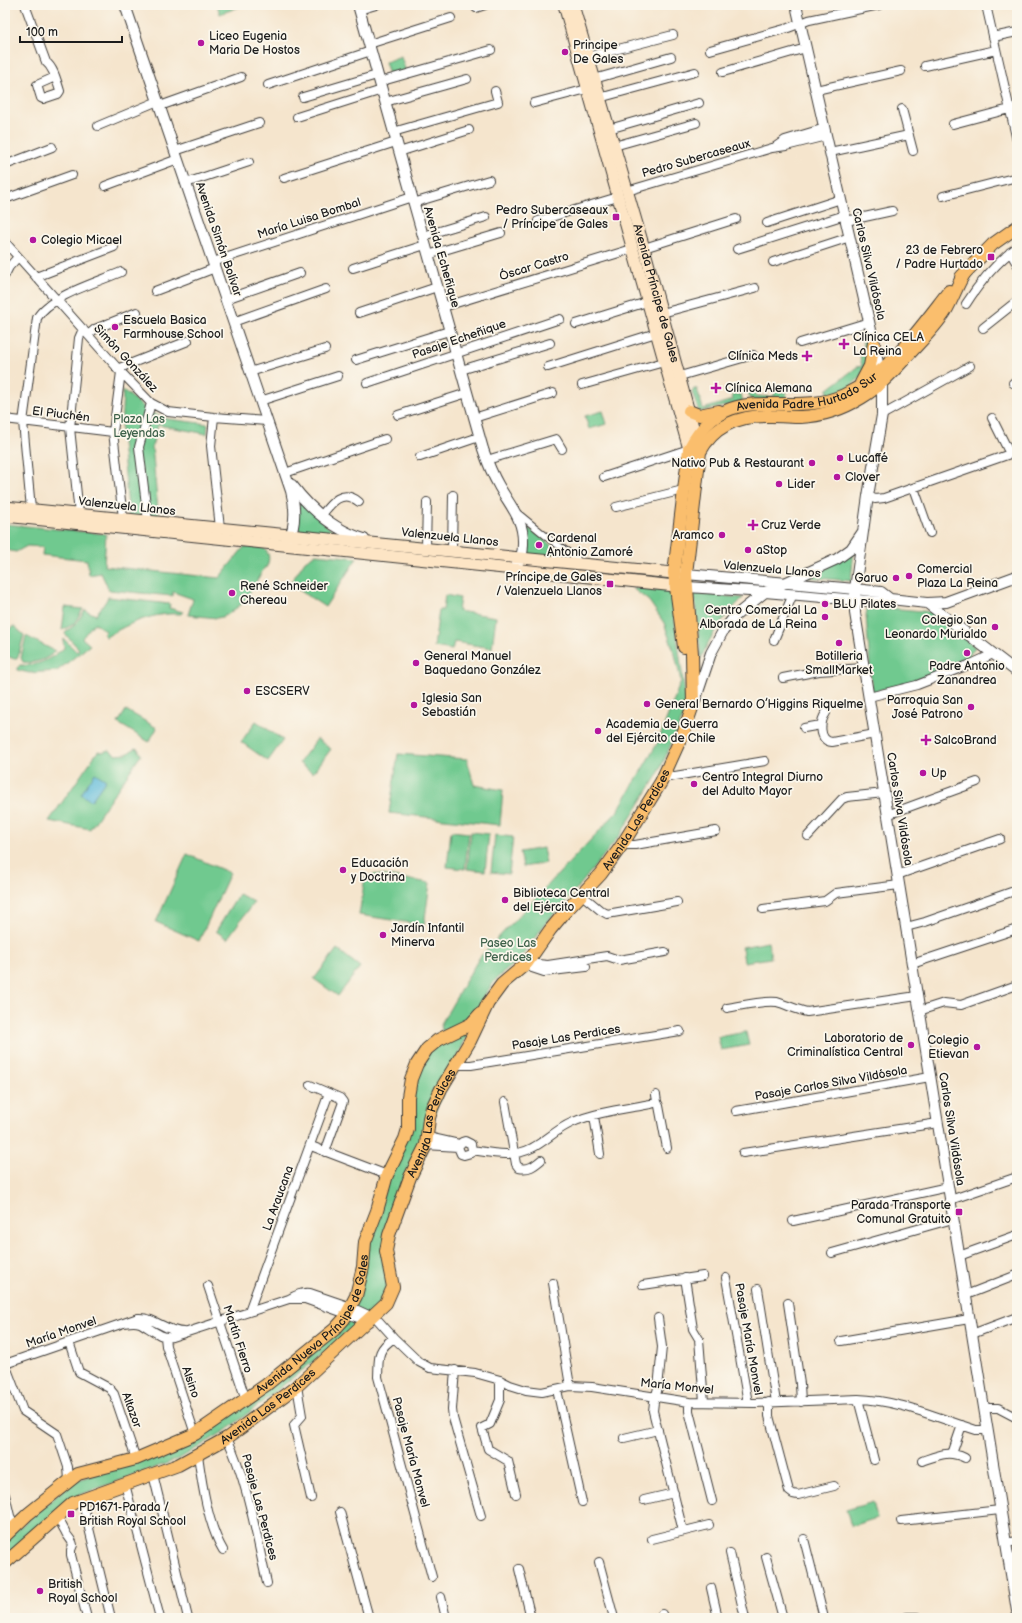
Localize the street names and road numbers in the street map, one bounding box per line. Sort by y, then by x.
street label: Pedro Subercaseaux [640,136,753,181]
street label: Avenida Simón Bolívar [192,180,245,299]
street label: María Luisa Bombal [255,195,363,242]
street label: Avenida Echeñique [420,205,463,310]
street label: Carlos Silva Vildósola [848,207,889,322]
street label: Avenida Príncipe de Gales [629,222,682,364]
street label: Óscar Castro [497,247,571,284]
street label: Pasaje Echeñique [410,316,508,363]
street label: Simón González [90,321,161,396]
street label: Avenida Padre Hurtado Sur [735,369,881,415]
street label: El Piuchén [31,404,91,425]
street label: Valenzuela Llanos [78,494,176,519]
street label: Valenzuela Llanos [401,525,499,550]
street label: Valenzuela Llanos [723,558,821,581]
street label: Carlos Silva Vildósola [883,751,916,867]
street label: Avenida Las Perdices [599,767,674,873]
street label: Pasaje Las Perdices [511,1021,621,1053]
street label: Pasaje Carlos Silva Vildósola [754,1063,909,1104]
street label: Avenida Las Perdices [404,1066,459,1180]
street label: Carlos Silva Vildósola [935,1071,968,1187]
street label: La Araucana [260,1163,297,1233]
street label: Avenida Nueva Príncipe de Gales [253,1254,372,1398]
street label: Pasaje María Monvel [731,1282,766,1396]
street label: Martín Fierro [220,1303,256,1375]
street label: María Monvel [24,1313,98,1352]
street label: Alsino [178,1364,203,1400]
street label: Avenida Las Perdices [218,1365,319,1448]
street label: María Monvel [640,1375,714,1398]
street label: Altazor [118,1390,145,1431]
street label: Pasaje María Monvel [389,1395,432,1509]
street label: Pasaje Las Perdices [238,1452,281,1562]

